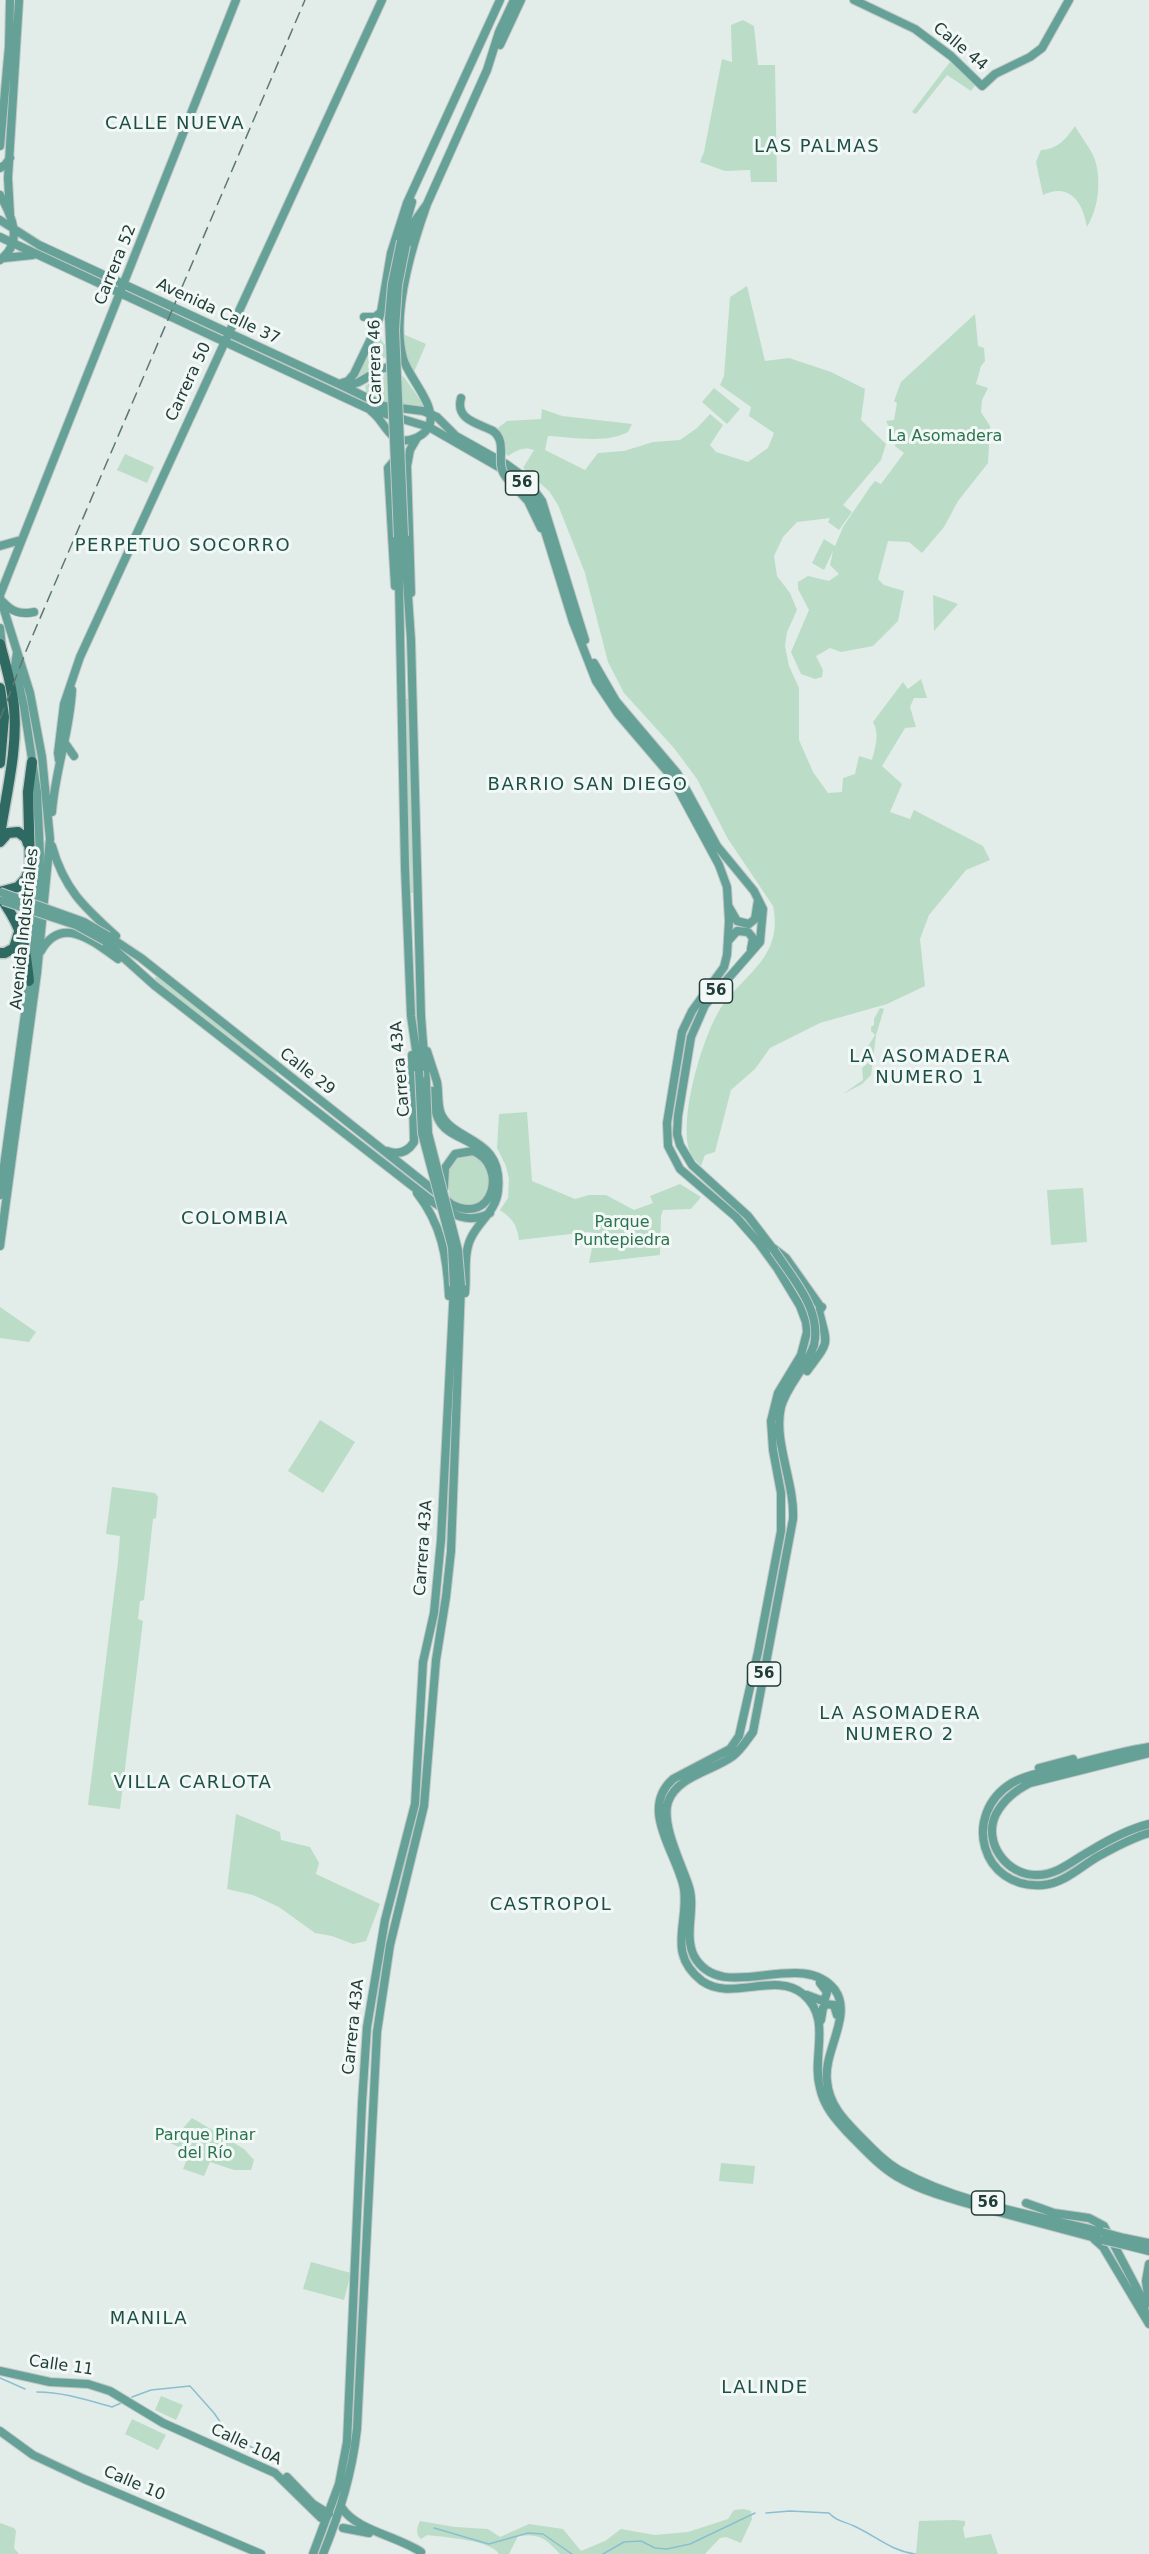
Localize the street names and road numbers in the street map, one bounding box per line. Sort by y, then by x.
street label: Calle 44 [929,19,991,75]
street label: Carrera 52 [91,222,141,308]
street label: Avenida Calle 37 [153,275,283,349]
street label: Carrera 46 [366,319,386,405]
street label: Carrera 50 [162,339,216,425]
road number: 56 [506,471,538,495]
street label: Avenida Industriales [7,847,43,1011]
road number: 56 [700,979,732,1003]
street label: Carrera 43A [387,1020,415,1118]
street label: Calle 29 [275,1044,339,1100]
street label: Carrera 43A [411,1499,437,1597]
road number: 56 [748,1662,780,1686]
street label: Carrera 43A [339,1978,369,2076]
road number: 56 [972,2191,1004,2215]
street label: Calle 11 [27,2352,95,2380]
street label: Calle 10A [207,2420,285,2470]
street label: Calle 10 [100,2462,168,2506]

